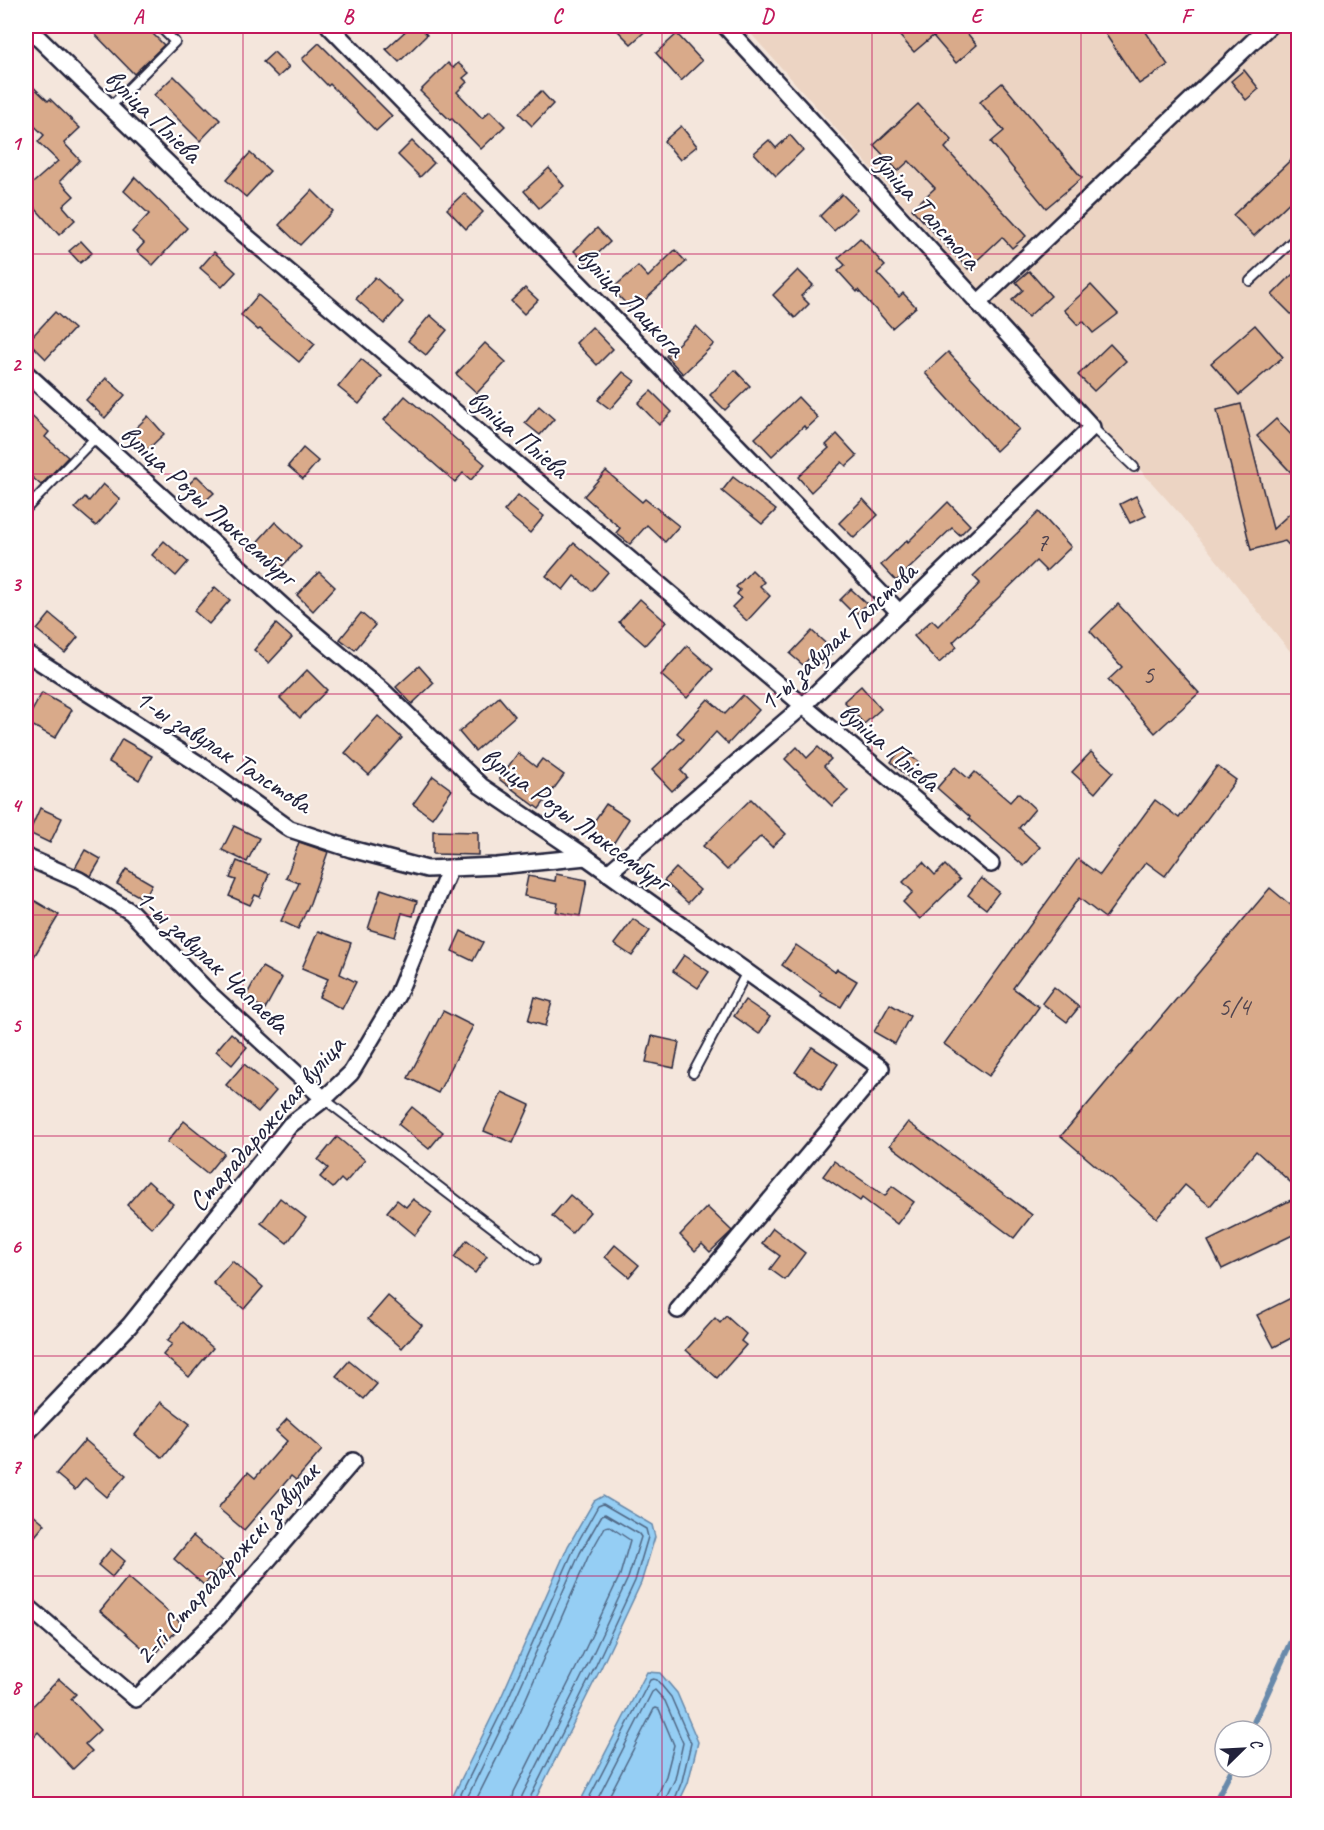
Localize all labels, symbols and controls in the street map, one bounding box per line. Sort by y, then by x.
text: A [133,4,145,29]
text: B [343,4,355,29]
text: C [552,4,564,29]
text: D [761,4,775,29]
text: E [971,4,985,29]
text: F [1181,4,1195,29]
street label: вуліца Пліева [98,61,211,171]
text: 1 [12,131,23,156]
street label: вуліца Талстога [864,142,991,278]
street label: вуліца Лацкога [570,238,694,365]
text: 2 [12,352,23,377]
street label: вуліца Пліева [461,381,578,487]
street label: вуліца Розы Люксембург [113,416,307,595]
house number: 7 [1036,526,1049,559]
street label: 1-ы завулак Талстова [751,552,926,720]
text: 3 [12,572,23,597]
house number: 5 [1142,658,1155,691]
street label: 1-ы завулак Талстова [128,680,321,823]
street label: вуліца Пліева [832,694,949,800]
street label: вуліца Розы Люксембург [474,738,680,901]
text: 4 [12,793,24,818]
street label: 1-ы завулак Чапаева [128,880,298,1043]
house number: 5/4 [1218,990,1252,1023]
text: 5 [12,1013,23,1038]
street label: Старадарожская вуліца [180,1027,354,1219]
text: 6 [11,1234,22,1259]
street label: 2-гі Старадарожскі завулак [126,1453,329,1673]
text: 7 [12,1454,23,1479]
text: 8 [12,1675,24,1700]
north arrow [1213,1719,1273,1779]
text: С [1245,1736,1267,1753]

